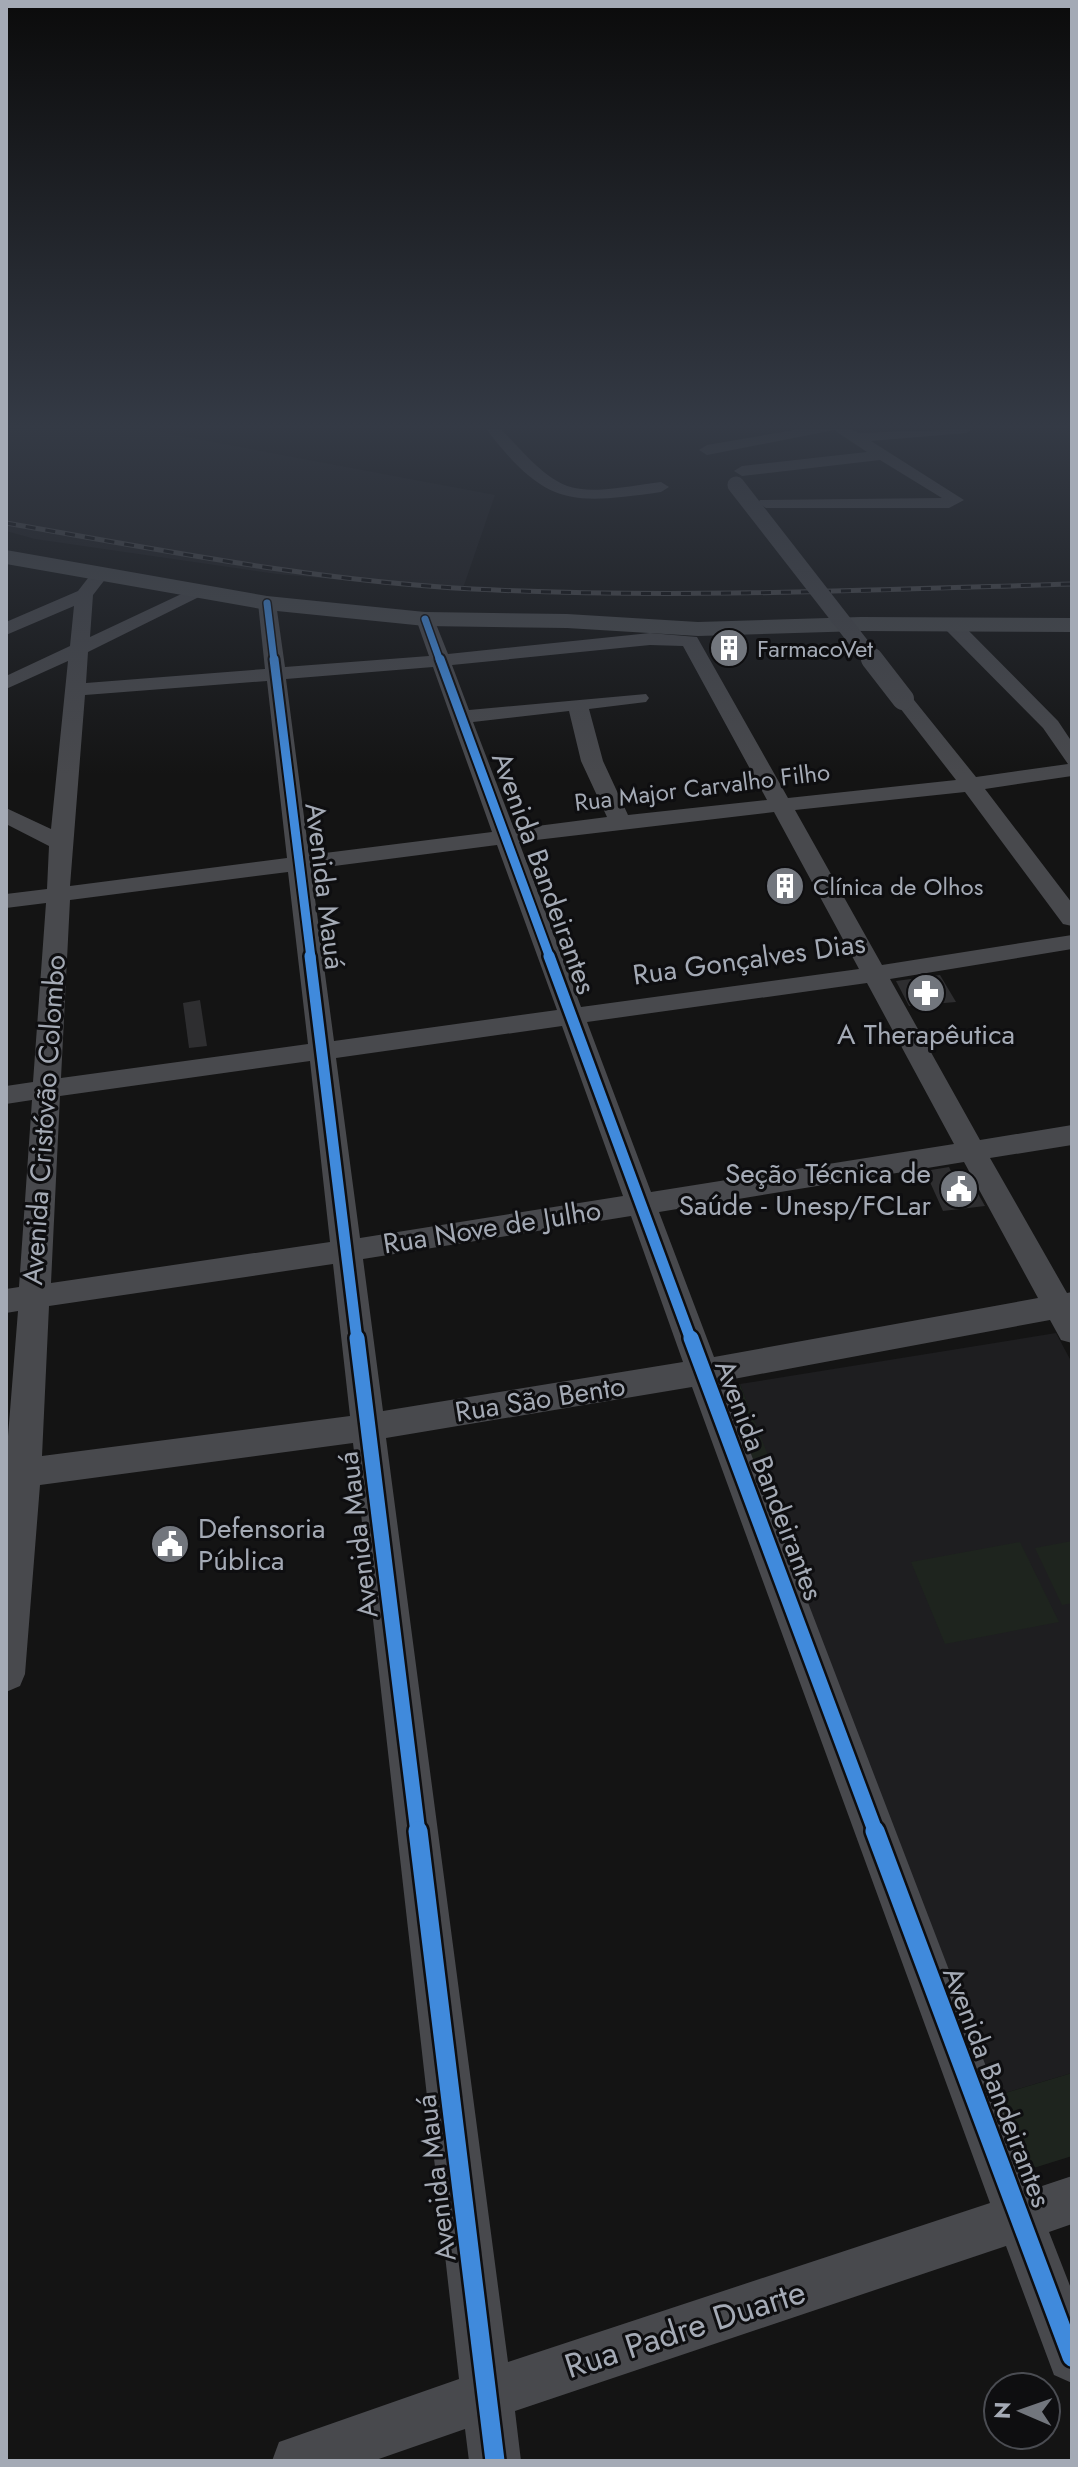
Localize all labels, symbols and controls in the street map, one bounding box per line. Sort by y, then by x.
building icon: FarmacoVet [708,627,750,669]
place label: FarmacoVet [757,631,873,666]
street label: Avenida Bandeirantes [481,746,607,1000]
street label: Rua Major Carvalho Filho [572,754,832,820]
street label: Avenida Mauá [294,800,356,972]
building icon: Clínica de Olhos [764,865,806,907]
place label: Clínica de Olhos [813,869,983,904]
street label: Rua Gonçalves Dias [630,922,868,996]
street label: Avenida Cristóvão Colombo [12,953,76,1287]
pharmacy icon: A Therapêutica [905,972,947,1014]
place label: A Therapêutica [837,1014,1015,1055]
place label: Seção Técnica de Saúde - Unesp/FCLar [679,1153,931,1226]
public building icon: Seção Técnica de Saúde - Unesp/FCLar [938,1168,980,1210]
street label: Rua Nove de Julho [380,1190,604,1264]
street label: Avenida Bandeirantes [704,1354,834,1606]
street label: Rua São Bento [452,1365,628,1433]
street label: Avenida Mauá [327,1449,389,1621]
place label: Defensoria Pública [198,1508,326,1581]
public building icon: Defensoria Pública [149,1523,191,1565]
street label: Avenida Bandeirantes [932,1961,1062,2213]
street label: Avenida Mauá [405,2092,467,2264]
street label: Rua Padre Duarte [558,2267,812,2391]
north arrow [982,2371,1062,2451]
text: N [986,2401,1018,2420]

